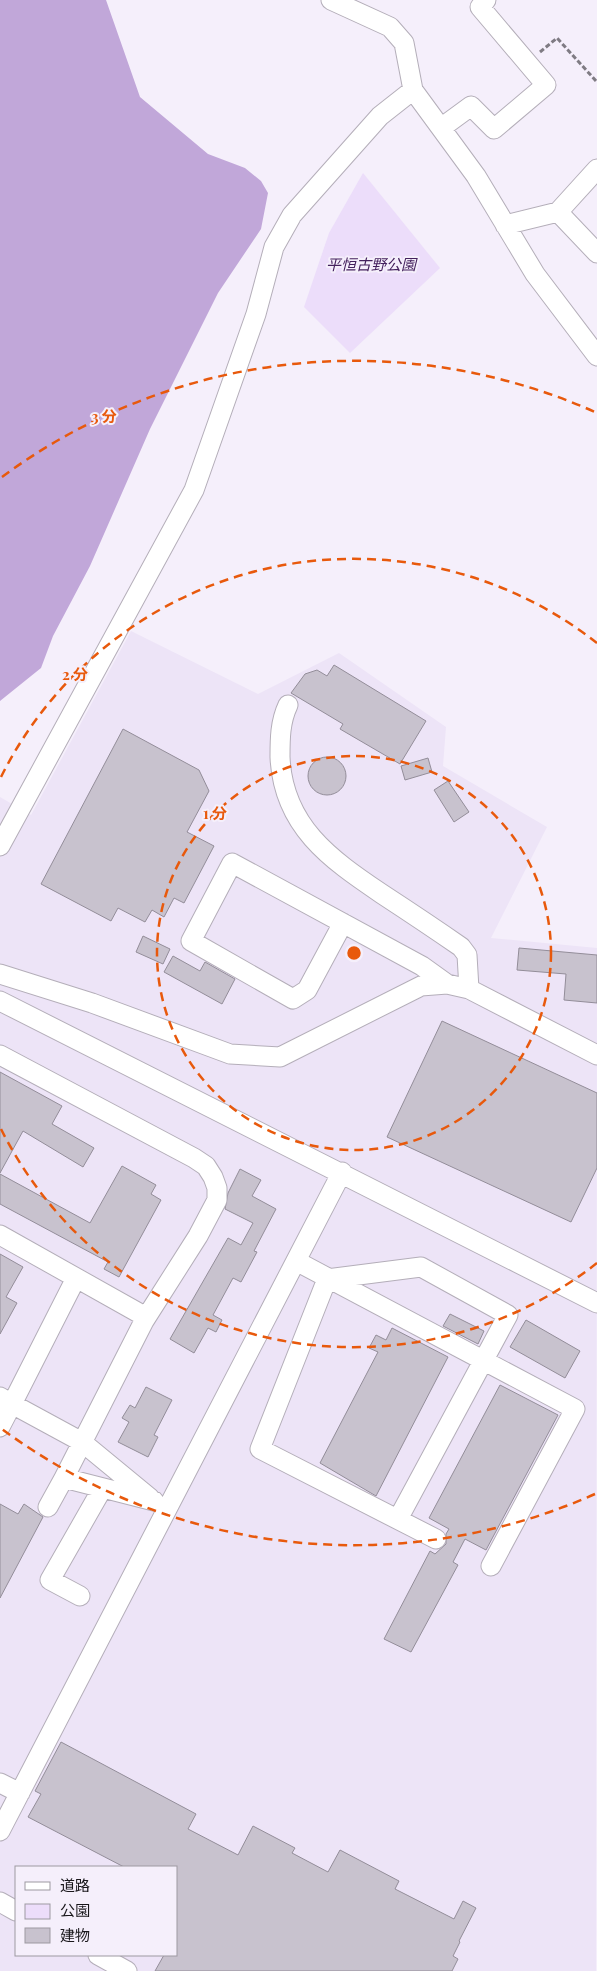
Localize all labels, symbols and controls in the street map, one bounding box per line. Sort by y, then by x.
park label: 平恒古野公園 [326,254,418,274]
text: 3 分 [91,406,117,426]
text: 2 分 [62,664,88,684]
text: 1 分 [203,803,227,823]
centre of rings [345,944,363,962]
legend [15,1866,178,1956]
text: 道路 [60,1875,90,1895]
text: 公園 [60,1900,90,1920]
text: 建物 [60,1925,90,1945]

